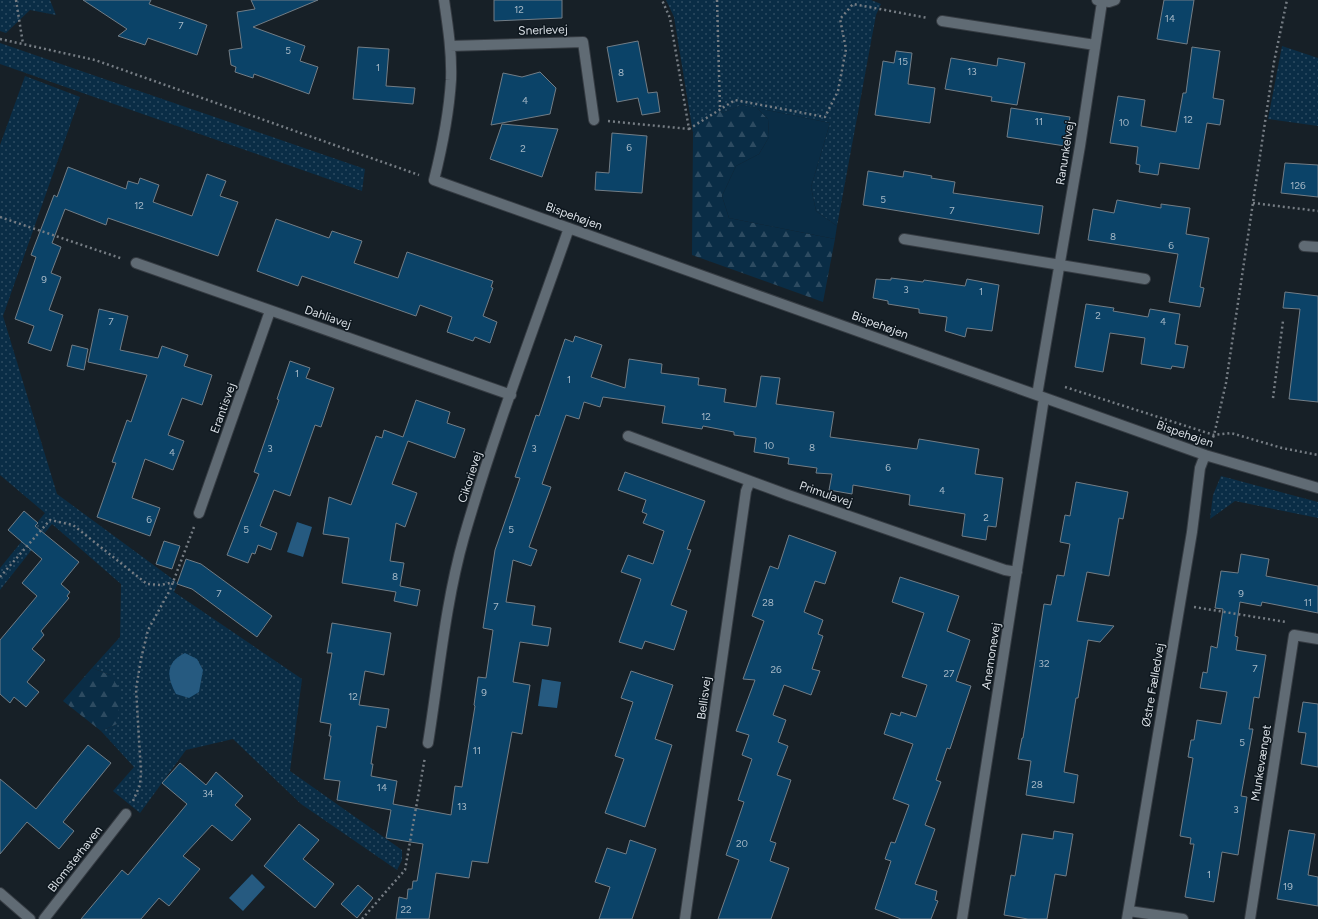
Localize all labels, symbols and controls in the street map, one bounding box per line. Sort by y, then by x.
house number: 12 [514,3,524,16]
house number: 14 [1165,12,1175,25]
house number: 7 [178,19,184,32]
street label: Snerlevej [518,22,568,38]
house number: 5 [285,44,291,57]
house number: 15 [898,55,908,68]
house number: 1 [376,61,380,74]
house number: 13 [967,65,977,78]
house number: 8 [618,66,624,79]
house number: 4 [522,94,528,107]
house number: 12 [1183,113,1193,126]
house number: 11 [1035,115,1043,128]
house number: 10 [1119,116,1129,129]
street label: Ranunkelvej [1053,120,1077,186]
house number: 6 [626,141,632,154]
house number: 2 [520,142,526,155]
house number: 126 [1290,179,1306,192]
house number: 5 [880,193,886,206]
house number: 12 [134,199,144,212]
street label: Bispehøjen [544,199,605,233]
house number: 7 [949,204,955,217]
house number: 8 [1110,230,1116,243]
house number: 6 [1168,239,1174,252]
house number: 9 [41,273,47,286]
house number: 3 [903,283,909,296]
house number: 1 [979,285,983,298]
street label: Dahliavej [303,302,353,332]
street label: Bispehøjen [850,308,911,342]
house number: 2 [1095,309,1101,322]
house number: 7 [108,315,114,328]
house number: 4 [1160,315,1166,328]
house number: 1 [295,367,299,380]
house number: 1 [567,373,571,386]
street label: Erantisvej [207,381,239,435]
house number: 12 [701,410,711,423]
street label: Bispehøjen [1155,418,1216,450]
house number: 10 [764,439,774,452]
house number: 8 [809,441,815,454]
house number: 3 [267,442,273,455]
house number: 3 [531,442,537,455]
house number: 4 [169,446,175,459]
street label: Cikorievej [455,450,485,504]
house number: 6 [885,461,891,474]
street label: Primulavej [798,478,854,510]
house number: 4 [939,484,945,497]
house number: 2 [983,511,989,524]
house number: 6 [146,513,152,526]
house number: 5 [243,523,249,536]
house number: 5 [508,523,514,536]
house number: 8 [392,570,398,583]
house number: 7 [216,587,222,600]
house number: 9 [1238,587,1244,600]
house number: 28 [762,596,774,609]
house number: 11 [1304,596,1312,609]
house number: 7 [493,600,499,613]
street label: Anemonevej [979,622,1003,690]
street label: Østre Fælledvej [1139,642,1167,728]
house number: 32 [1038,657,1050,670]
house number: 7 [1252,662,1258,675]
house number: 26 [770,663,782,676]
house number: 27 [944,667,955,680]
street label: Bellisvej [694,676,714,720]
house number: 9 [481,686,487,699]
house number: 12 [348,690,358,703]
street label: Munkevænget [1248,723,1274,802]
house number: 5 [1239,736,1245,749]
house number: 11 [473,744,481,757]
house number: 28 [1031,778,1043,791]
house number: 14 [377,781,387,794]
house number: 34 [202,787,214,800]
house number: 13 [457,800,467,813]
house number: 3 [1233,803,1239,816]
street label: Blomsterhaven [45,823,105,895]
house number: 20 [736,837,748,850]
house number: 1 [1207,868,1211,881]
house number: 19 [1283,880,1293,893]
house number: 22 [400,903,412,916]

